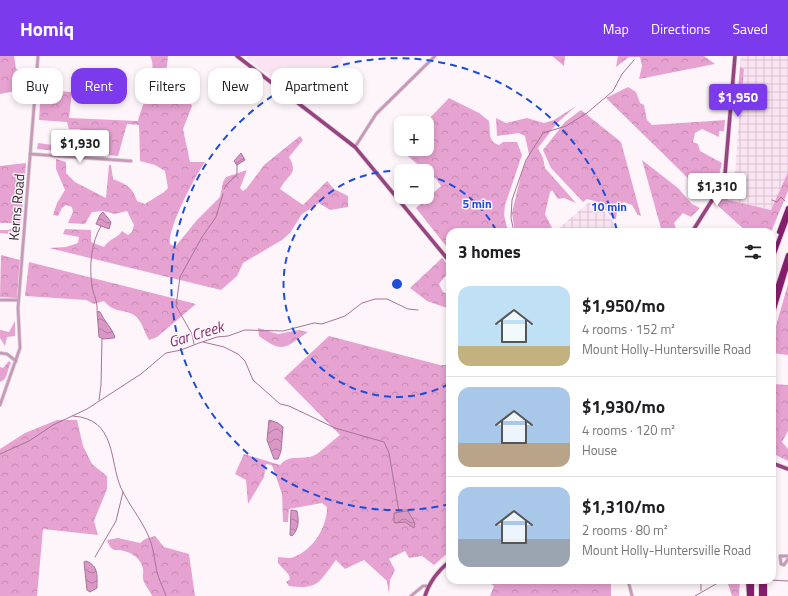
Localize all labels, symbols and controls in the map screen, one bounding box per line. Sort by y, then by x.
text: Homiq [20,14,74,43]
text: Map [603,18,629,39]
text: Directions [651,18,710,39]
text: Saved [732,18,768,39]
chip: Buy [12,68,63,104]
chip: Rent [71,68,127,104]
chip: Filters [135,68,200,104]
chip: New [208,68,263,104]
chip: Apartment [271,68,363,104]
pin: $1,950 [705,84,771,118]
text: $1,950 [718,87,758,107]
map controls [394,116,434,204]
button: + [394,116,434,156]
pin: $1,930 [47,130,113,164]
text: $1,930 [60,133,100,153]
button: − [394,164,434,204]
street label: Kerns Road [3,173,29,241]
pin: $1,310 [684,173,750,207]
text: $1,310 [697,176,737,196]
text: 5 min [462,194,492,213]
text: 10 min [591,197,627,216]
text: 3 homes [458,239,521,265]
icon: filters [742,241,764,263]
centre of rings [390,277,404,291]
text: $1,950/mo [582,293,665,319]
icon: home [490,302,538,350]
water label: Gar Creek [165,314,229,353]
text: 4 rooms · 152 m² [582,319,675,339]
text: Mount Holly-Huntersville Road [582,339,751,359]
text: $1,930/mo [582,394,665,420]
icon: home [490,403,538,451]
text: 4 rooms · 120 m² [582,420,675,440]
text: House [582,440,617,460]
text: $1,310/mo [582,494,665,520]
icon: home [490,503,538,551]
text: 2 rooms · 80 m² [582,520,668,540]
text: Mount Holly-Huntersville Road [582,540,751,560]

